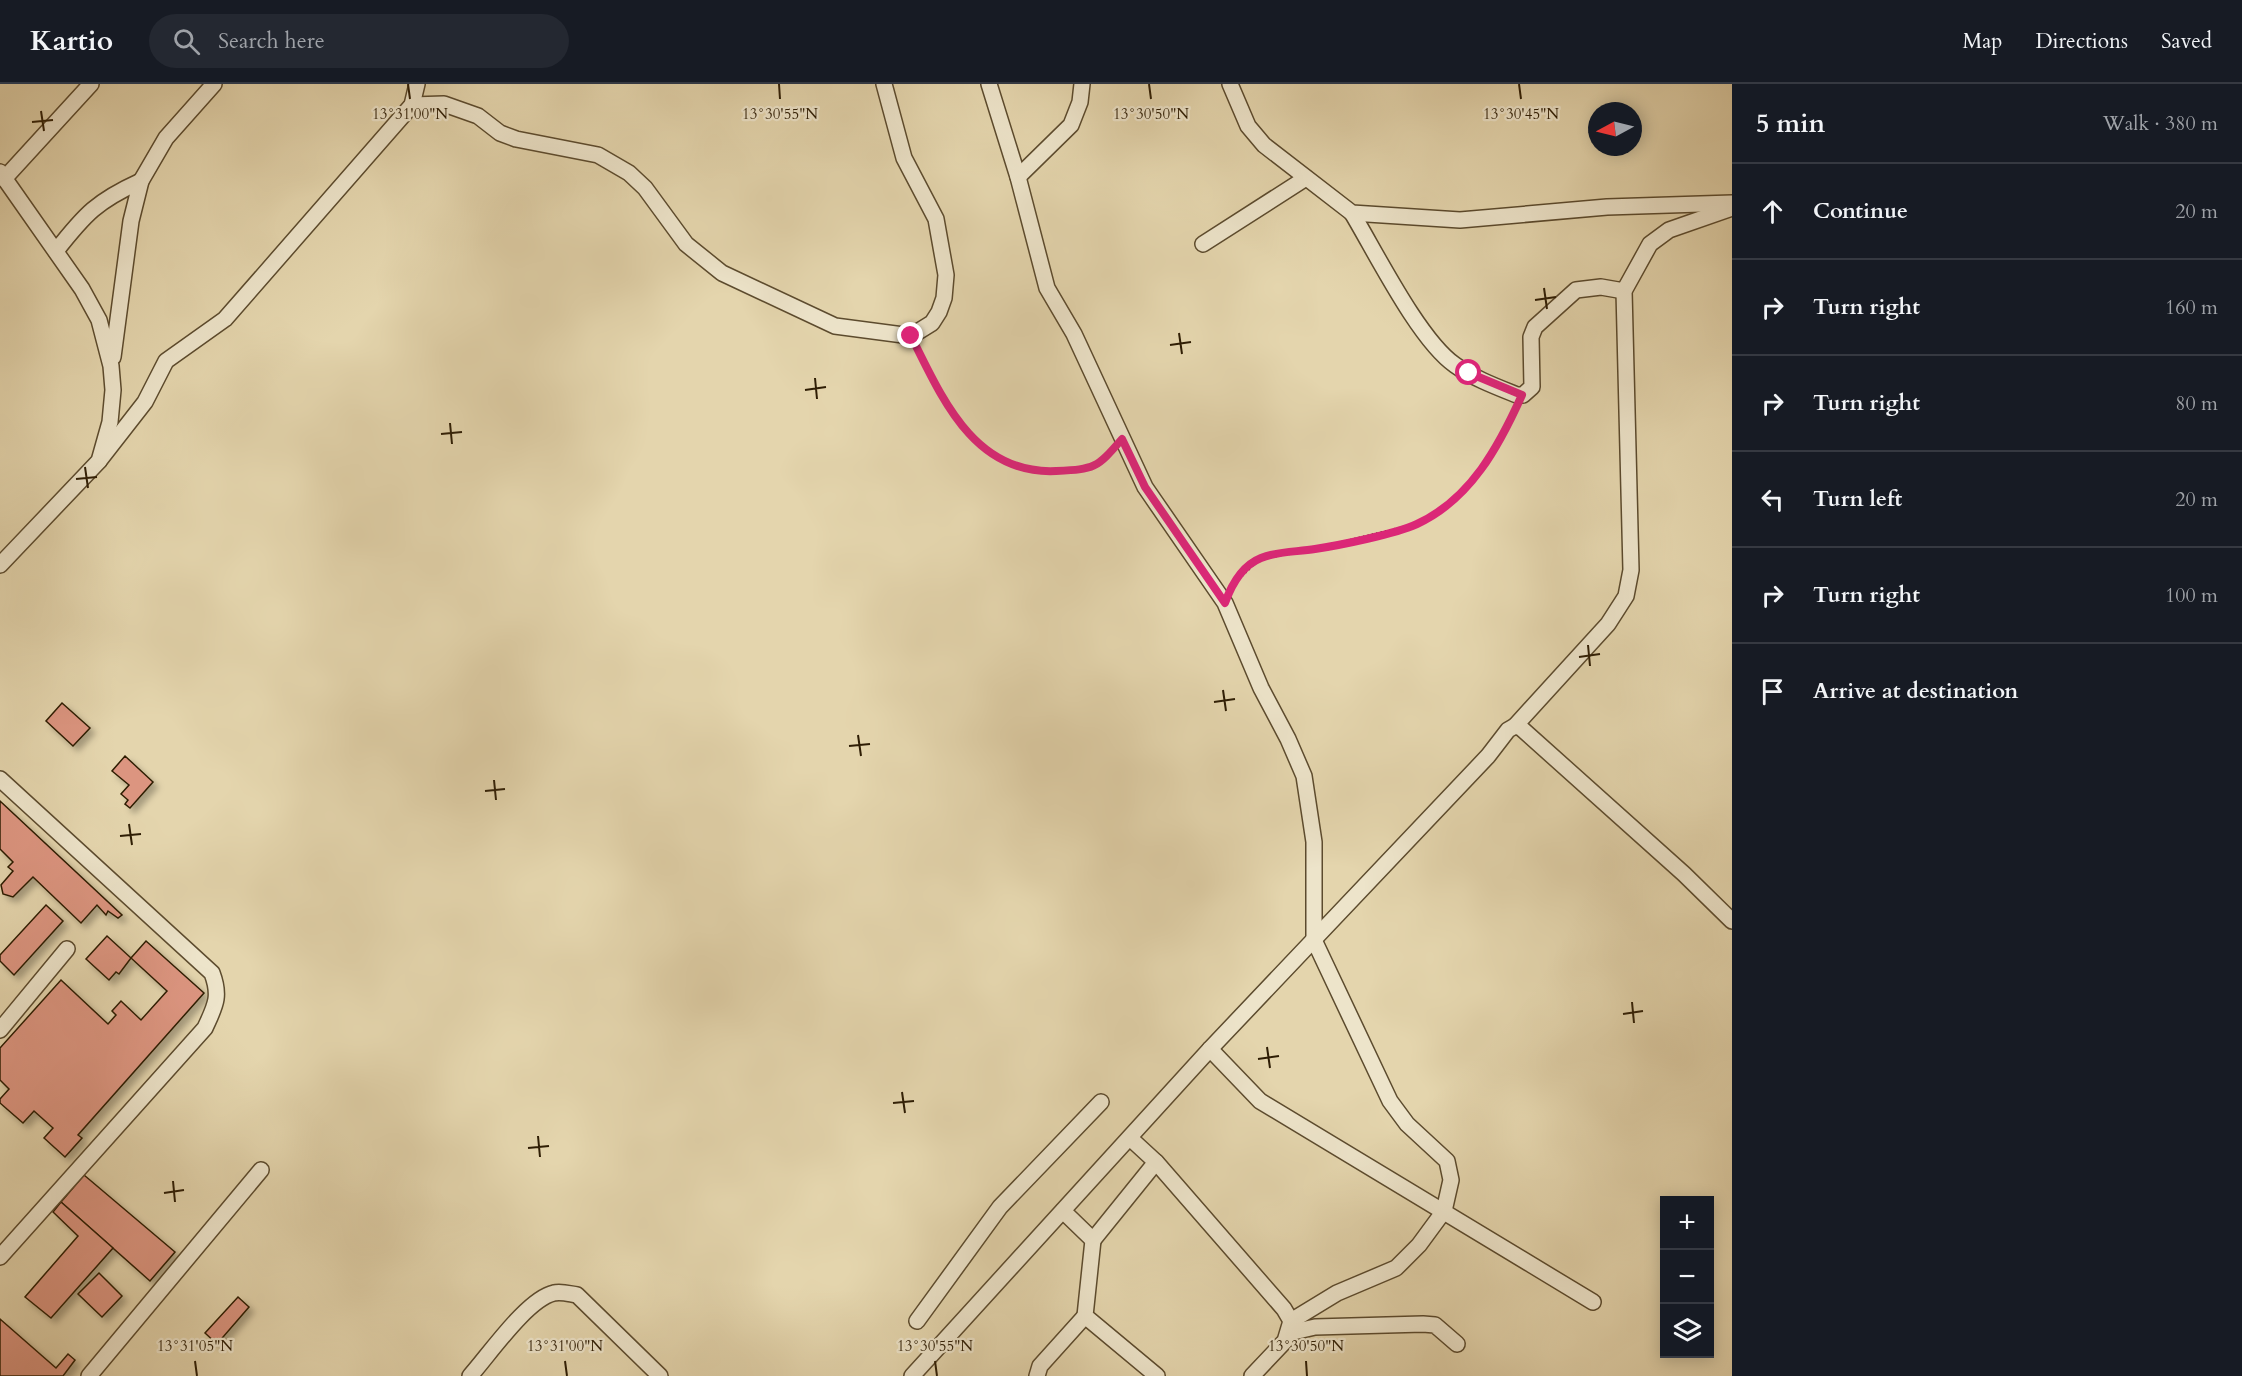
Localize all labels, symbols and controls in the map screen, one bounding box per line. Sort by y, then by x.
search box [149,14,569,68]
text: Kartio [30,22,113,60]
icon: search [170,25,203,58]
text: Search here [218,26,325,56]
text: Map [1962,27,2002,56]
text: Directions [2035,27,2128,56]
text: Saved [2161,27,2212,56]
north arrow [1588,102,1642,156]
text: 13°31'00"N [372,104,448,124]
text: 13°30'55"N [742,104,818,124]
text: 13°30'50"N [1113,104,1189,124]
text: 13°30'45"N [1483,104,1559,124]
text: 5 min [1756,106,1825,141]
text: Walk · 380 m [2103,110,2218,137]
icon: ahead [1756,195,1789,228]
text: Continue [1813,196,1908,226]
text: 20 m [2175,198,2218,225]
icon: right [1756,291,1789,324]
text: Turn right [1813,292,1920,322]
text: 160 m [2165,294,2218,321]
route end [897,322,923,348]
route start [1455,359,1481,385]
icon: right [1756,387,1789,420]
text: Turn right [1813,388,1920,418]
text: 80 m [2175,390,2218,417]
icon: left [1756,483,1789,516]
text: Turn left [1813,484,1902,514]
text: 20 m [2175,486,2218,513]
icon: right [1756,579,1789,612]
text: Turn right [1813,580,1920,610]
text: 100 m [2165,582,2218,609]
icon: arrive [1756,675,1789,708]
text: Arrive at destination [1813,676,2018,706]
map controls [1660,1196,1714,1358]
button: + [1660,1196,1714,1250]
button: − [1660,1250,1714,1304]
button: layers [1660,1304,1714,1358]
text: 13°31'05"N [157,1336,233,1356]
text: 13°31'00"N [527,1336,603,1356]
text: 13°30'55"N [897,1336,973,1356]
text: 13°30'50"N [1268,1336,1344,1356]

